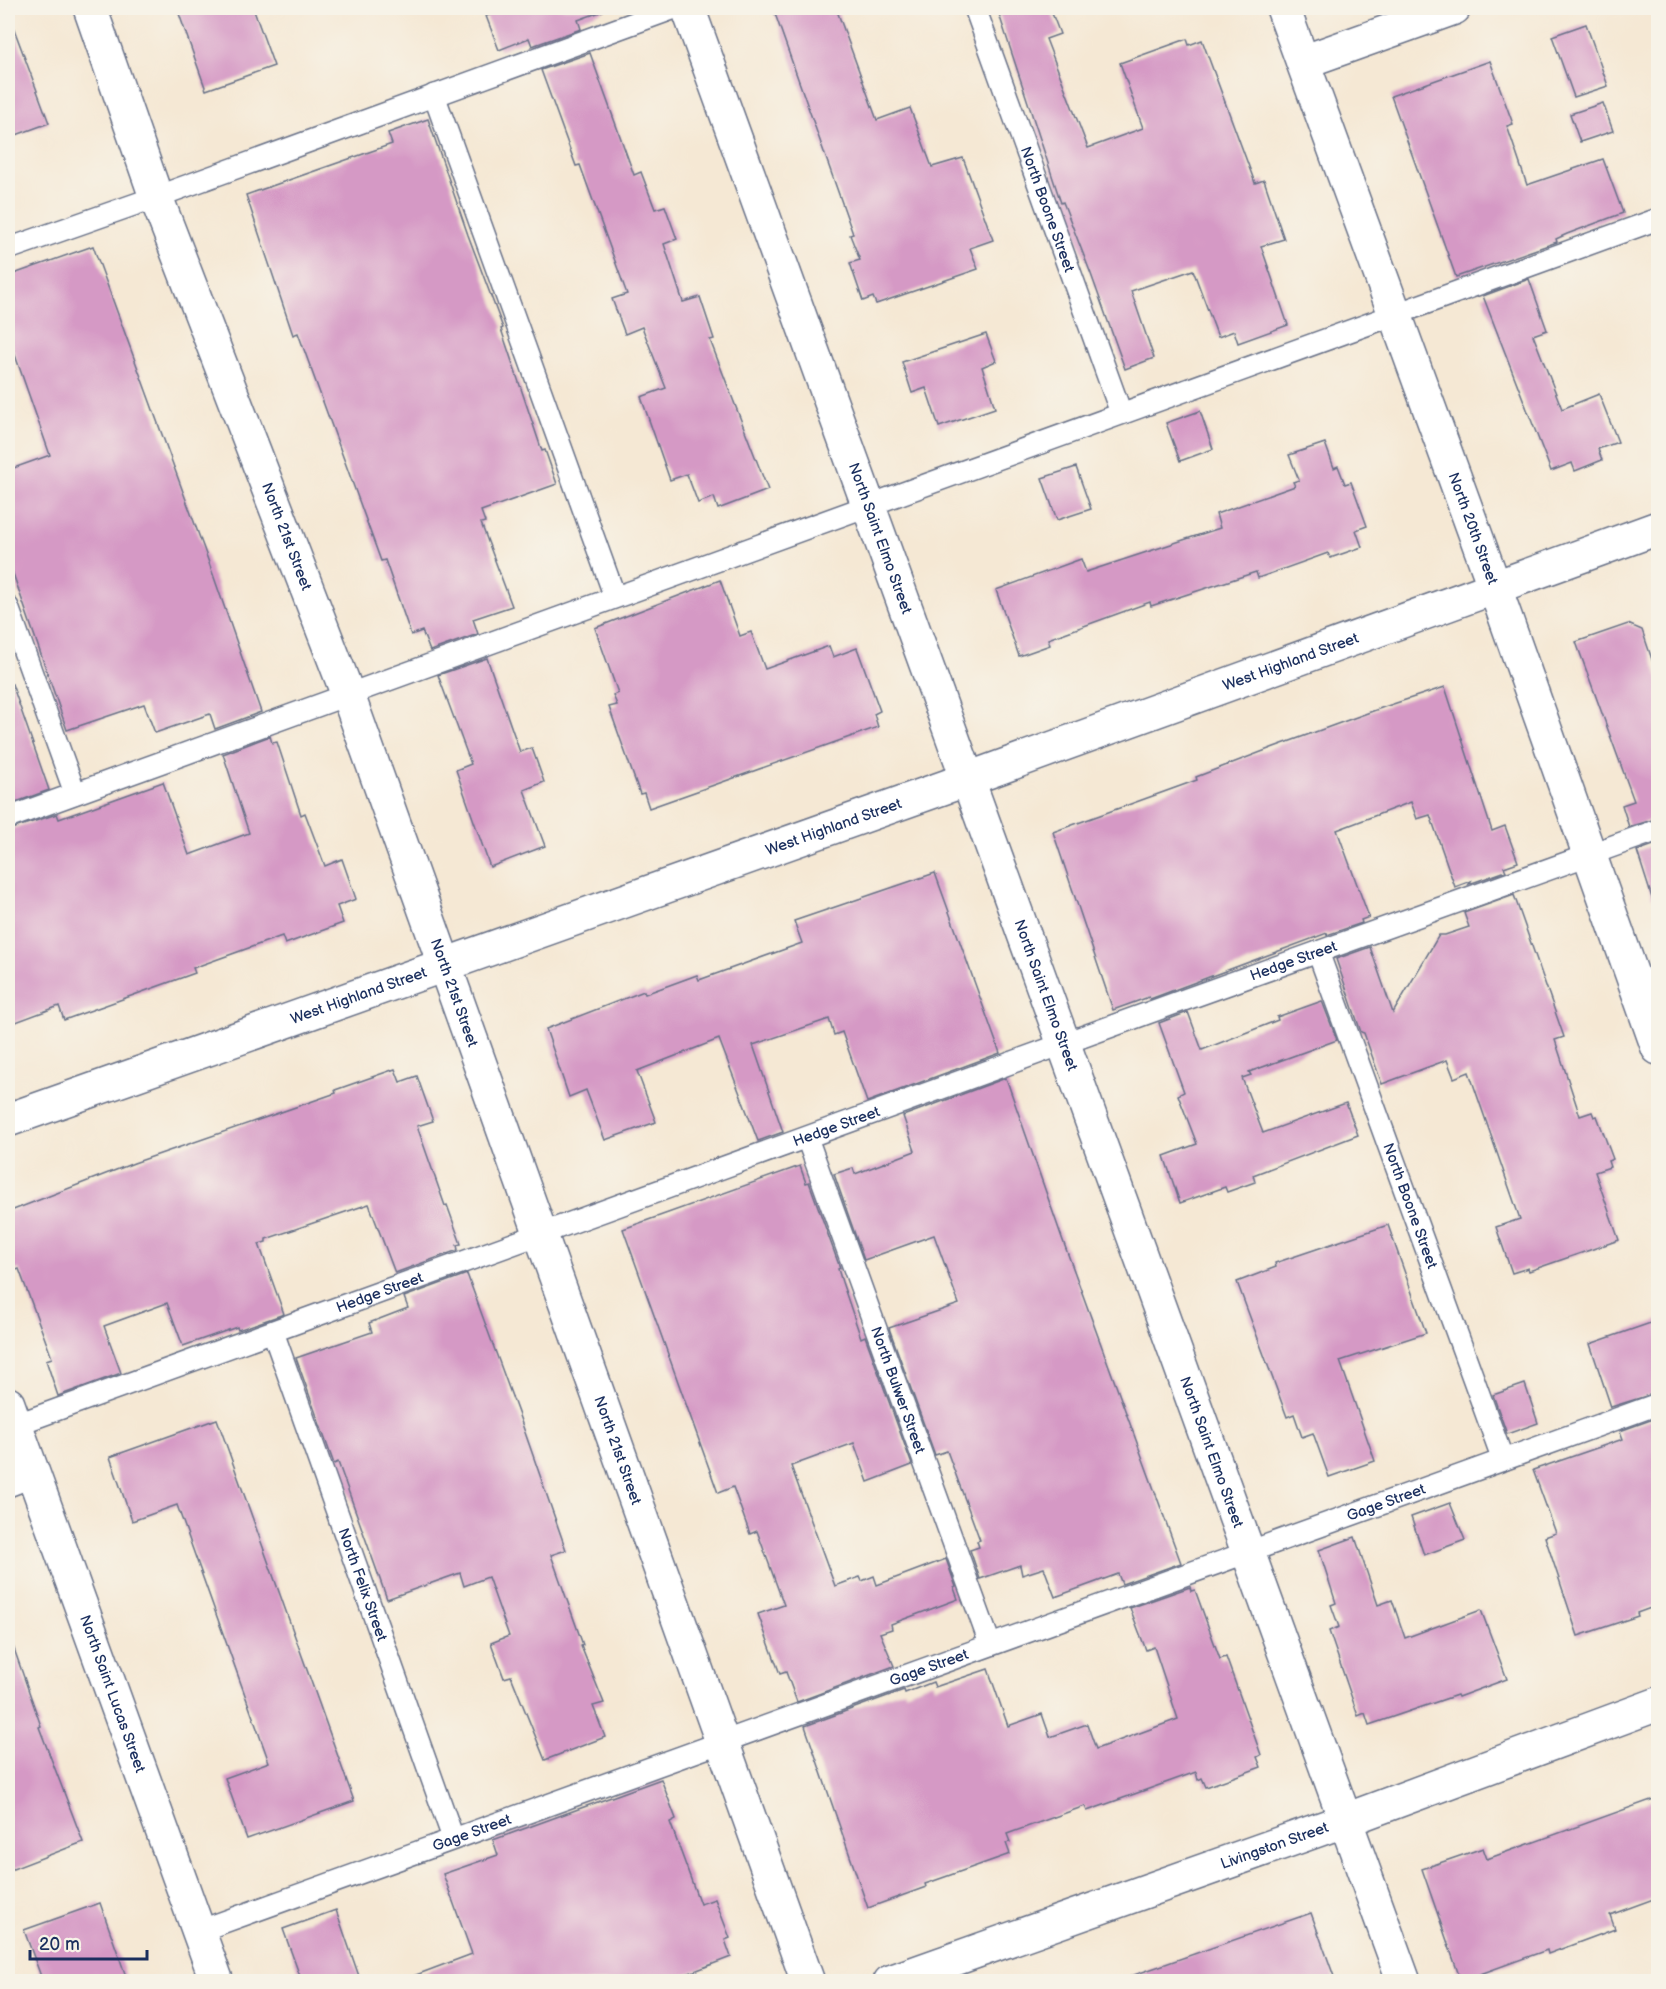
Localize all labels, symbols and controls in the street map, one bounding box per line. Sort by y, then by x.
street label: North Boone Street [1016,144,1079,275]
street label: North Saint Elmo Street [844,460,916,617]
street label: North 20th Street [1444,470,1502,588]
street label: North 21st Street [257,480,316,594]
street label: West Highland Street [1220,629,1362,696]
street label: West Highland Street [763,794,905,860]
street label: North Saint Elmo Street [1009,917,1082,1074]
street label: North 21st Street [426,936,482,1050]
street label: Hedge Street [1247,937,1340,986]
street label: West Highland Street [288,963,430,1029]
street label: Hedge Street [791,1102,883,1151]
street label: North Boone Street [1378,1141,1442,1272]
street label: Hedge Street [334,1268,426,1317]
street label: North Bulwer Street [866,1324,929,1457]
street label: North Saint Elmo Street [1175,1374,1248,1531]
street label: North 21st Street [589,1394,646,1508]
street label: Gage Street [1344,1480,1428,1526]
street label: North Felix Street [334,1526,391,1644]
street label: North Saint Lucas Street [75,1612,150,1776]
street label: Gage Street [887,1645,971,1691]
street label: Gage Street [430,1810,514,1856]
street label: Livingston Street [1218,1818,1331,1874]
scale bar [30,1923,147,1961]
text: 20 m [39,1934,80,1955]

